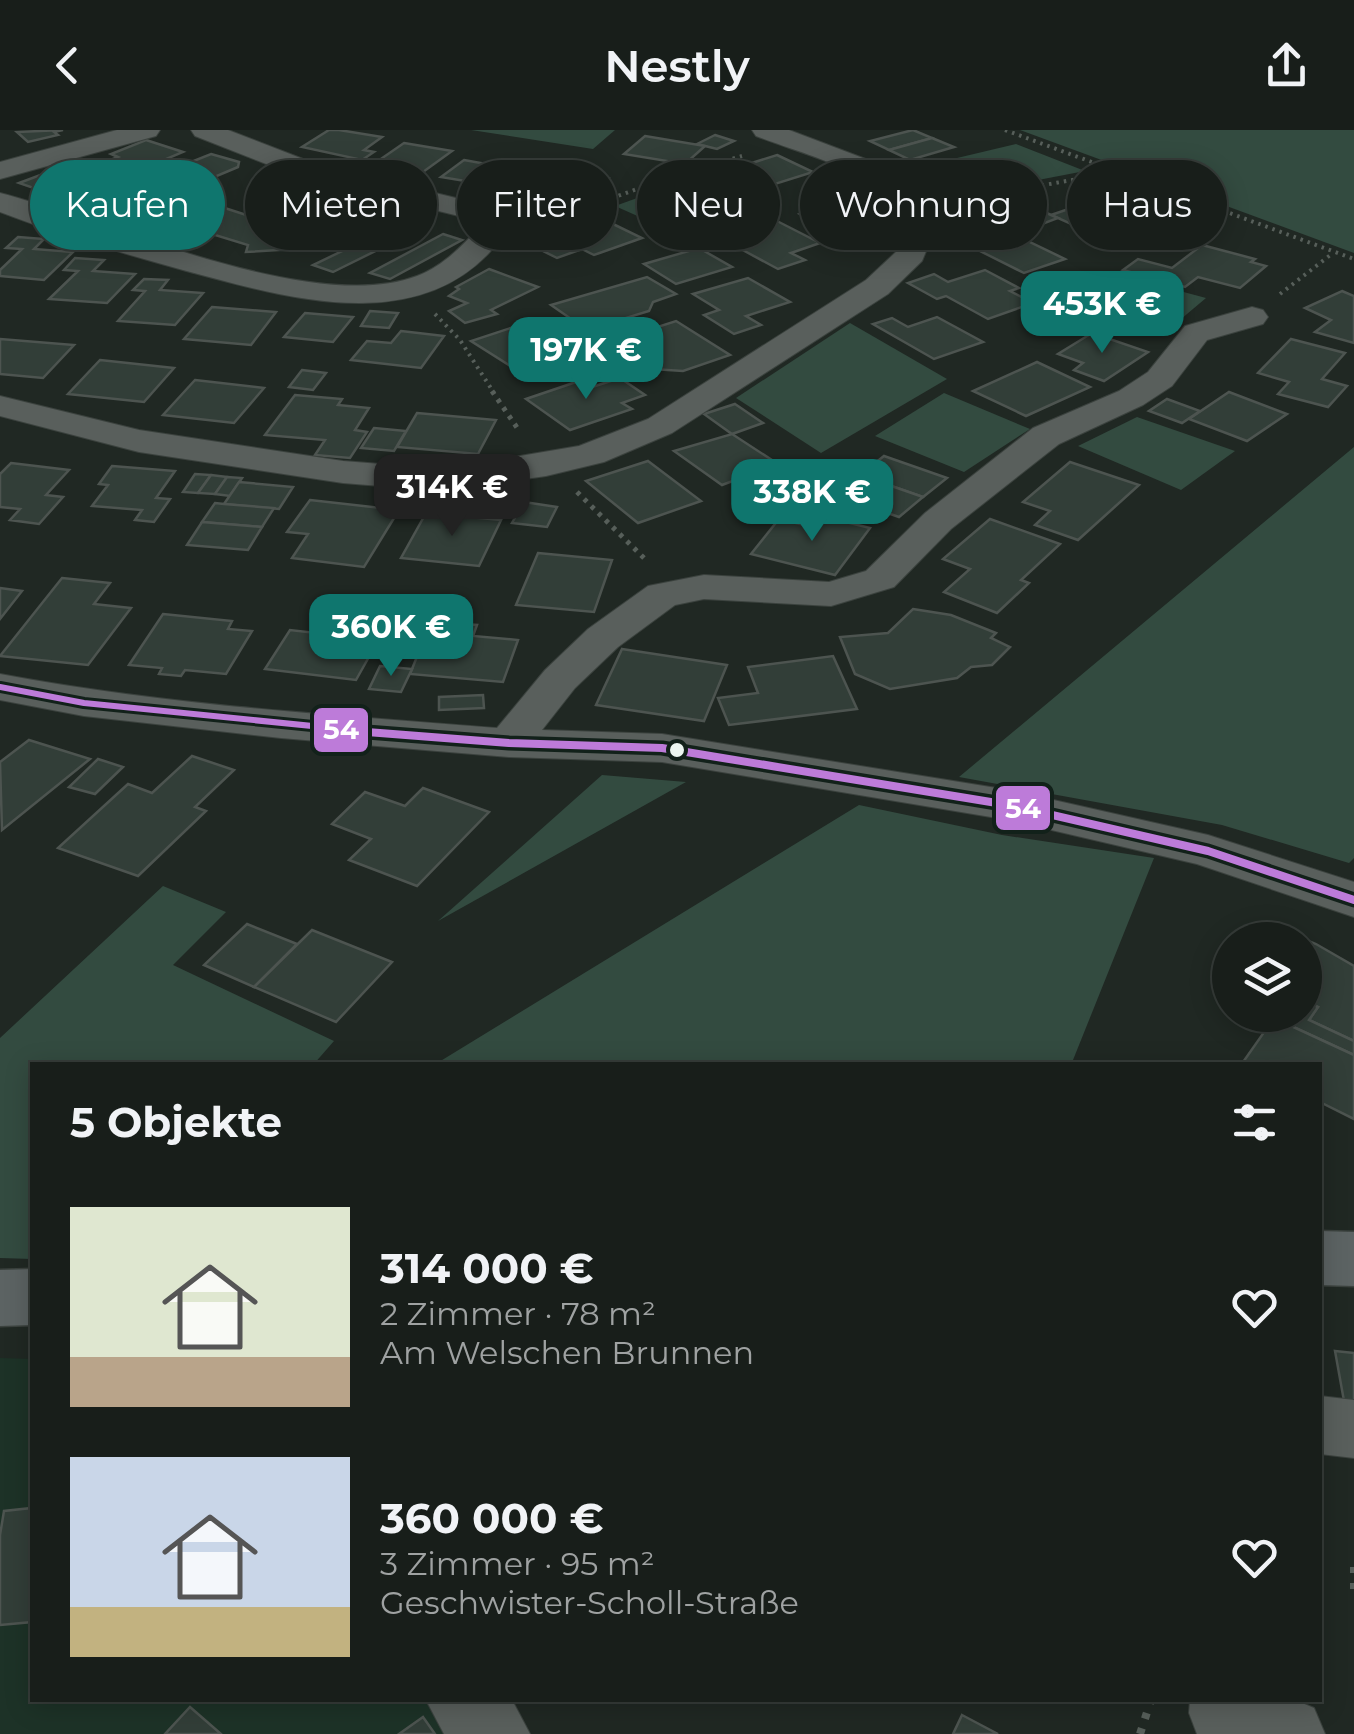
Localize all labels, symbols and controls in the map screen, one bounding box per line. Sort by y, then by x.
icon: back [40,38,95,93]
text: Nestly [604,38,750,93]
icon: share [1259,38,1314,93]
chip: Kaufen [30,160,225,250]
chip: Mieten [245,160,437,250]
chip: Filter [457,160,617,250]
chip: Neu [637,160,780,250]
chip: Wohnung [800,160,1047,250]
chip: Haus [1067,160,1227,250]
pin: 453K € [1021,271,1183,356]
text: 453K € [1043,284,1161,323]
pin: 197K € [505,317,667,402]
text: 197K € [530,330,642,369]
pin: 314K € [371,454,533,539]
pin: 338K € [731,459,893,544]
text: 314K € [396,467,508,506]
text: 338K € [753,472,871,511]
pin: 360K € [310,594,472,679]
text: 360K € [331,607,451,646]
line badge: 54 [312,706,370,754]
text: 54 [323,712,360,746]
unlabelled marker [667,740,687,760]
line badge: 54 [994,784,1052,832]
text: 54 [1005,791,1042,825]
map controls [1212,922,1322,1032]
button: layers [1212,922,1322,1032]
icon: filters [1227,1095,1282,1150]
text: 5 Objekte [70,1096,282,1148]
text: 314 000 € [380,1242,594,1294]
icon: home [150,1247,270,1367]
icon: heart [1227,1280,1282,1335]
text: 2 Zimmer · 78 m² [380,1294,656,1333]
text: Am Welschen Brunnen [380,1333,754,1372]
text: 360 000 € [380,1492,604,1544]
icon: home [150,1497,270,1617]
icon: heart [1227,1530,1282,1585]
text: 3 Zimmer · 95 m² [380,1544,654,1583]
text: Geschwister-Scholl-Straße [380,1583,799,1622]

